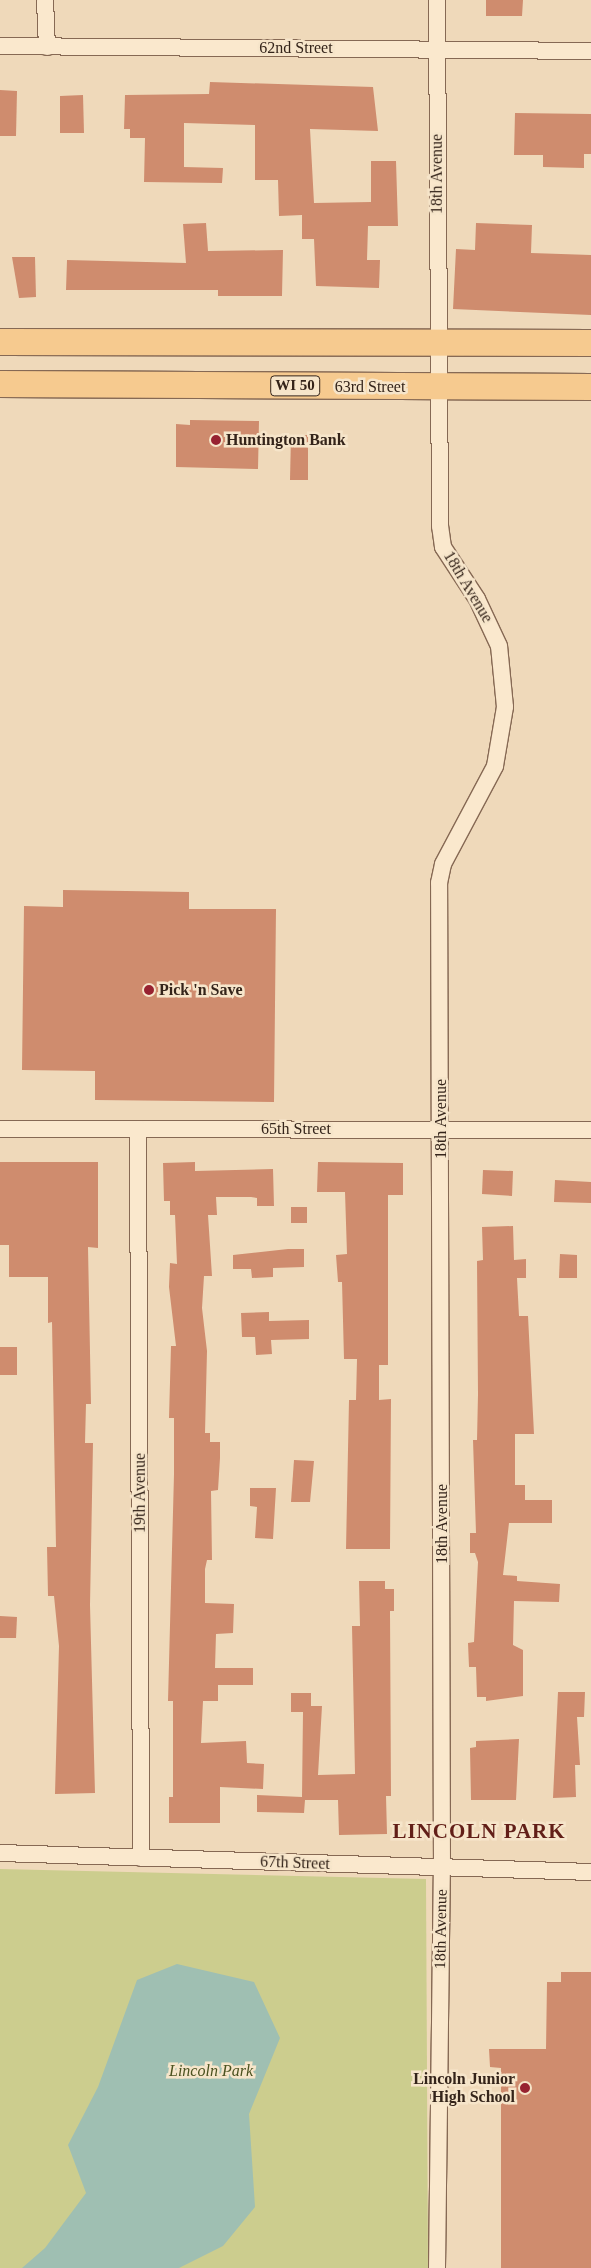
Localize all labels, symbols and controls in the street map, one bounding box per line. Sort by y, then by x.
street label: 62nd Street [259,38,333,58]
street label: 18th Avenue [427,133,447,215]
road number: WI 50 [270,374,320,398]
street label: 63rd Street [335,377,405,397]
place label: Huntington Bank [226,430,346,450]
marker: Huntington Bank [210,434,222,446]
street label: 18th Avenue [439,547,497,627]
place label: Pick 'n Save [159,980,243,1000]
marker: Pick 'n Save [143,984,155,996]
street label: 18th Avenue [431,1078,451,1160]
street label: 65th Street [261,1119,331,1139]
street label: 19th Avenue [130,1452,150,1534]
street label: 18th Avenue [432,1483,452,1565]
district label: LINCOLN PARK [391,1818,567,1844]
street label: 67th Street [260,1852,330,1874]
street label: 18th Avenue [431,1888,451,1970]
park label: Lincoln Park [169,2061,253,2081]
place label: Lincoln Junior High School [413,2069,515,2107]
marker: Lincoln Junior High School [519,2082,531,2094]

